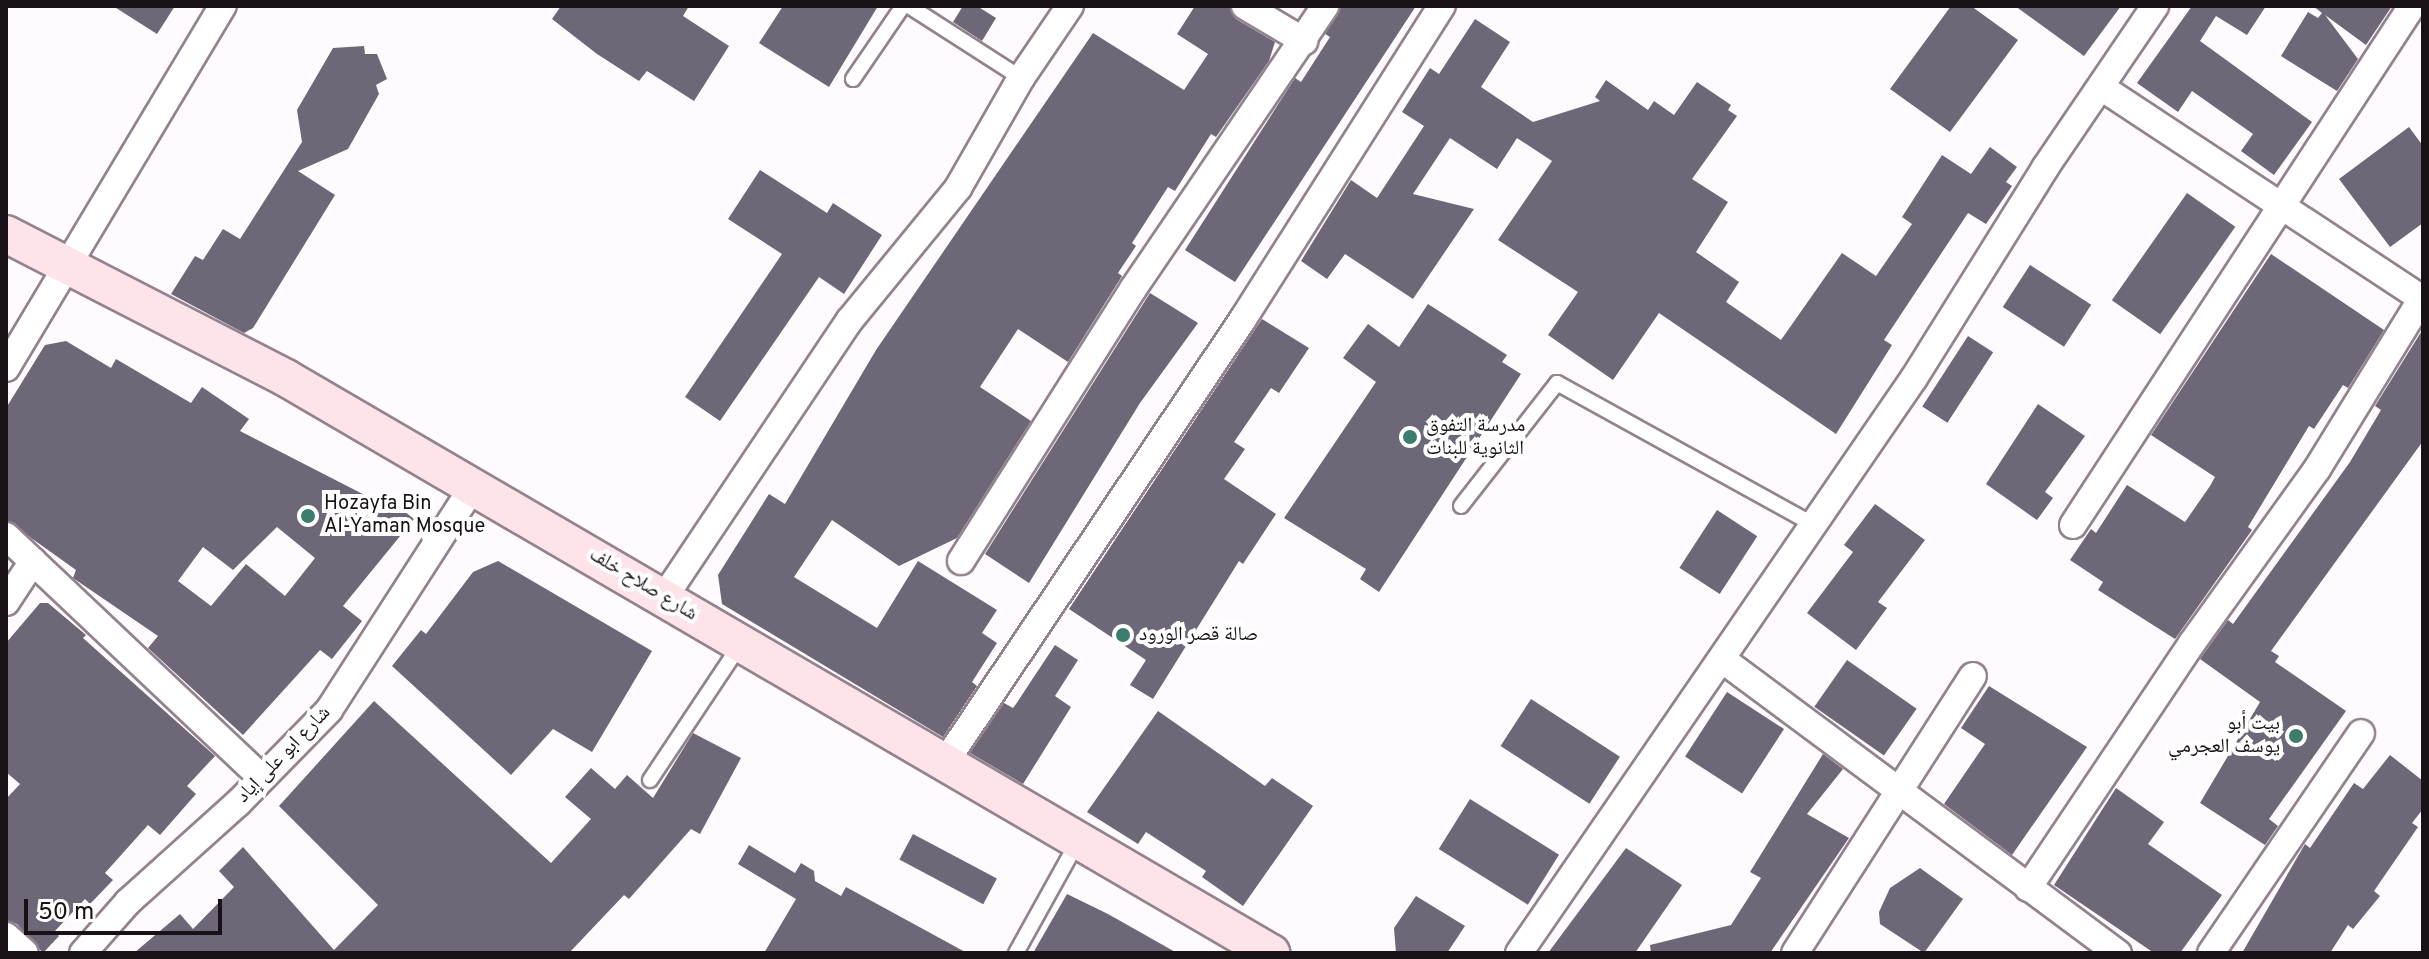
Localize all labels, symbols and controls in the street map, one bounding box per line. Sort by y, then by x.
place label: مدرسة التفوق الثانوية للبنات [1426,414,1525,461]
marker: مدرسة التفوق الثانوية للبنات [1401,428,1419,446]
place label: Hozayfa Bin Al-Yaman Mosque [324,492,485,539]
marker: Hozayfa Bin Al-Yaman Mosque [299,507,317,525]
street label: شارع صلاح خلف [585,543,701,627]
place label: صالة قصر الورود [1139,623,1258,647]
marker: صالة قصر الورود [1114,626,1132,644]
street label: شارع ابو على إياد [232,702,336,808]
place label: بيت أبو يوسف العجرمي [2168,712,2280,759]
marker: بيت أبو يوسف العجرمي [2287,727,2305,745]
scale bar [28,883,226,933]
text: 50 m [38,898,94,928]

